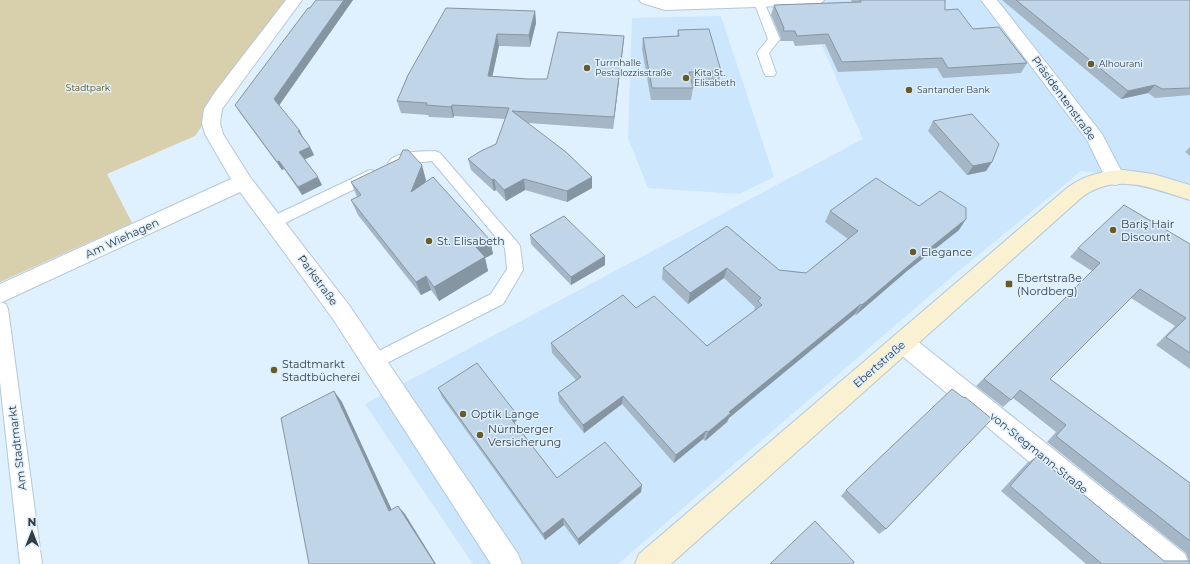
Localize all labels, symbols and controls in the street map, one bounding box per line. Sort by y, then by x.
street label: Präsidentenstraße [1029,53,1099,143]
place label: Turrnhalle Pestalozzisstraße [595,57,673,78]
place label: Alhourani [1099,58,1143,69]
marker: Alhourani [1086,59,1096,69]
marker: Turrnhalle Pestalozzisstraße [582,63,592,73]
place label: Kita St. Elisabeth [694,67,736,88]
marker: Kita St. Elisabeth [681,73,691,83]
park label: Stadtpark [66,82,111,93]
place label: Santander Bank [917,84,990,95]
marker: Santander Bank [904,85,914,95]
street label: Am Wiehagen [83,215,161,261]
place label: Bariş Hair Discount [1121,217,1174,244]
marker: Bariş Hair Discount [1108,225,1118,235]
place label: St. Elisabeth [437,234,505,248]
marker: St. Elisabeth [424,236,434,246]
place label: Elegance [921,245,973,259]
marker: Elegance [908,247,918,257]
street label: Parkstraße [295,252,341,308]
place label: Ebertstraße (Nordberg) [1017,271,1082,298]
marker: Ebertstraße (Nordberg) [1004,279,1014,289]
street label: Ebertstraße [850,337,908,391]
place label: Stadtmarkt Stadtbücherei [282,357,360,384]
marker: Stadtmarkt Stadtbücherei [269,365,279,375]
street label: Am Stadtmarkt [5,404,29,491]
place label: Optik Lange [471,407,540,421]
marker: Optik Lange [458,409,468,419]
street label: von-Stegmann-Straße [987,409,1091,497]
place label: Nürnberger Versicherung [488,422,561,449]
marker: Nürnberger Versicherung [475,430,485,440]
north arrow [12,512,52,552]
text: N [28,515,36,529]

